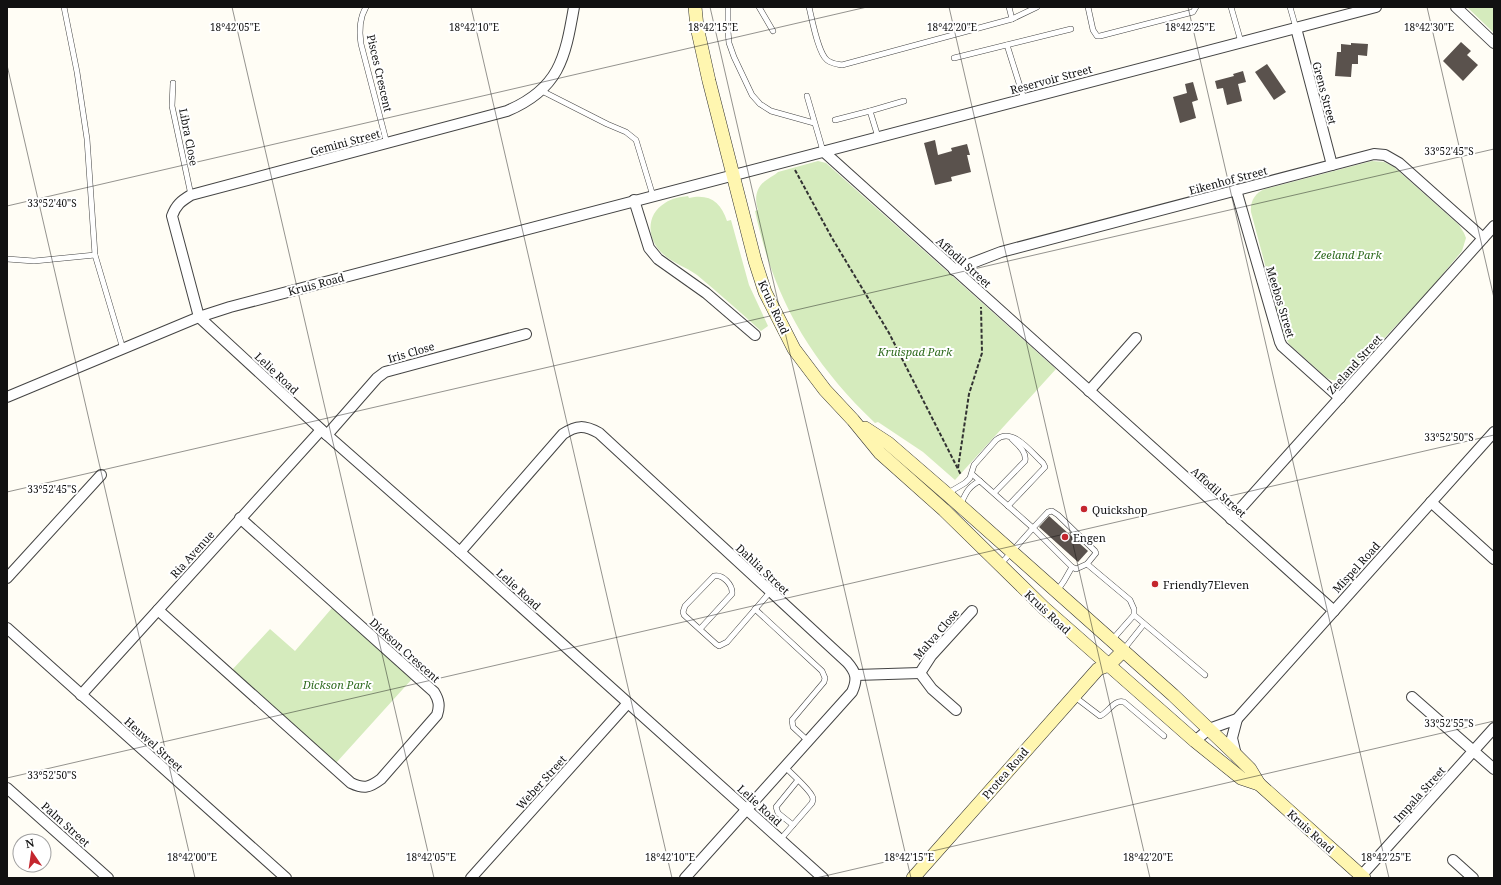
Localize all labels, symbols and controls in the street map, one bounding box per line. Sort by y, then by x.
text: 18°42'05"E [210,20,260,34]
text: 18°42'10"E [449,20,499,34]
text: 18°42'15"E [688,20,738,34]
text: 18°42'20"E [927,20,977,34]
text: 18°42'25"E [1165,20,1215,34]
text: 18°42'30"E [1404,20,1454,34]
street label: Pisces Crescent [364,33,396,113]
street label: Grens Street [1309,60,1341,126]
street label: Reservoir Street [1008,61,1094,97]
street label: Libra Close [176,107,202,167]
street label: Gemini Street [308,125,382,159]
text: 33°52'45"S [1424,144,1474,158]
street label: Eikenhof Street [1187,162,1269,198]
text: 33°52'40"S [27,196,77,210]
street label: Affodil Street [933,233,995,291]
park label: Zeeland Park [1313,247,1383,262]
street label: Meebos Street [1263,265,1299,340]
street label: Kruis Road [286,269,346,299]
street label: Kruis Road [755,278,793,337]
street label: Zeeland Street [1323,331,1385,397]
street label: Iris Close [386,338,436,366]
park label: Kruispad Park [877,344,953,359]
street label: Lelie Road [252,349,302,397]
text: 33°52'50"S [1424,430,1474,444]
street label: Affodil Street [1188,463,1250,521]
text: 33°52'45"S [27,482,77,496]
place label: Quickshop [1092,502,1148,517]
marker: Quickshop [1079,504,1089,514]
street label: Ria Avenue [167,527,217,581]
place label: Engen [1073,530,1106,545]
marker: Engen [1060,532,1070,542]
street label: Mispel Road [1329,538,1383,596]
street label: Dahlia Street [733,540,793,598]
street label: Lelie Road [494,565,545,613]
place label: Friendly7Eleven [1163,577,1249,592]
marker: Friendly7Eleven [1150,579,1160,589]
street label: Kruis Road [1022,587,1074,637]
street label: Malva Close [910,605,962,663]
street label: Dickson Crescent [367,614,443,686]
park label: Dickson Park [302,677,372,692]
street label: Heuwel Street [122,714,187,774]
text: 33°52'55"S [1424,716,1474,730]
street label: Protea Road [979,744,1032,802]
street label: Weber Street [513,752,569,812]
street label: Impala Street [1390,763,1448,825]
text: 33°52'50"S [27,768,77,782]
street label: Lelie Road [735,781,786,829]
street label: Palm Street [39,798,93,850]
street label: Kruis Road [1285,806,1338,856]
north arrow [12,833,52,873]
text: N [24,834,36,851]
text: 18°42'00"E [167,850,217,864]
text: 18°42'05"E [406,850,456,864]
text: 18°42'10"E [645,850,695,864]
text: 18°42'15"E [884,850,934,864]
text: 18°42'20"E [1123,850,1173,864]
text: 18°42'25"E [1361,850,1411,864]

